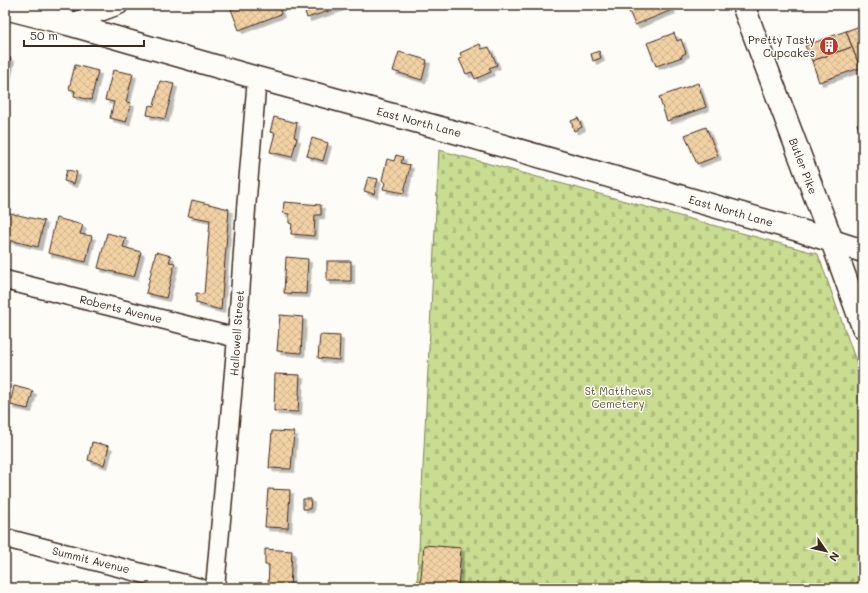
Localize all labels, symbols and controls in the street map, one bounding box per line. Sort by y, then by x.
scale bar [24,22,144,48]
text: 50 m [30,27,58,43]
place label: Pretty Tasty Cupcakes [748,32,815,60]
building icon: Pretty Tasty Cupcakes [818,35,840,57]
street label: East North Lane [375,103,463,140]
street label: Butler Pike [786,136,821,196]
street label: East North Lane [687,191,775,230]
street label: Hallowell Street [226,289,247,376]
street label: Roberts Avenue [78,291,164,326]
park label: St Matthews Cemetery [585,383,651,411]
north arrow [806,531,846,571]
street label: Summit Avenue [51,543,132,576]
text: N [826,549,843,565]

